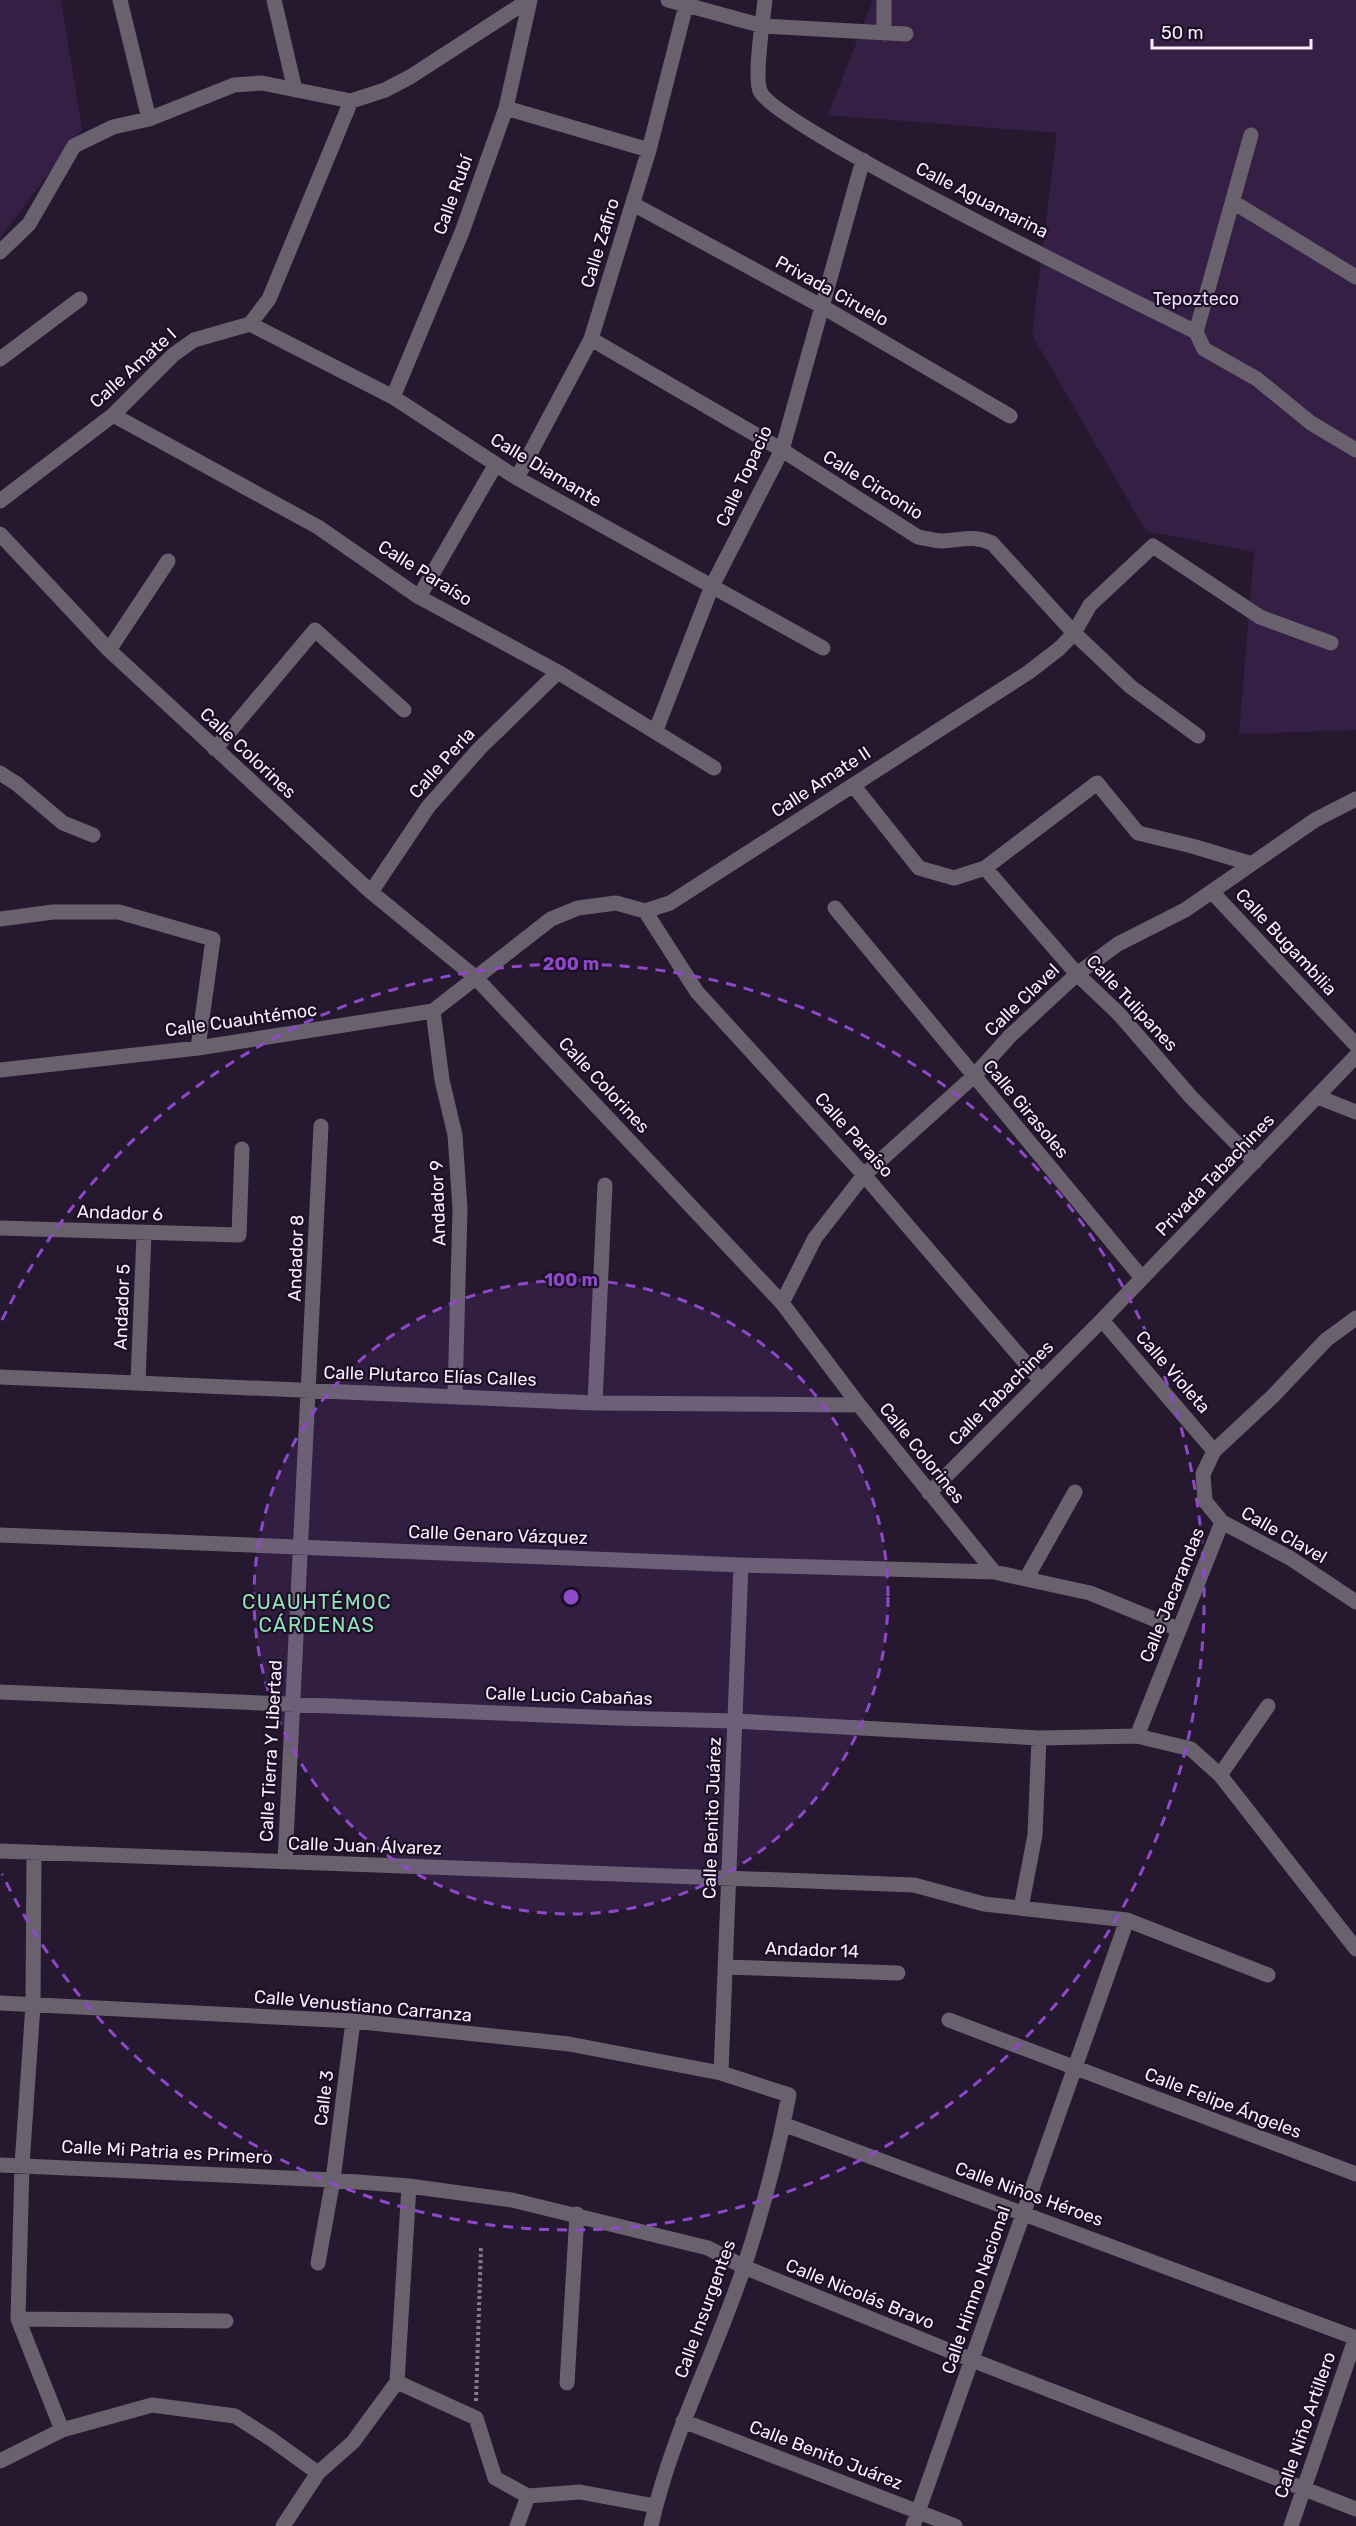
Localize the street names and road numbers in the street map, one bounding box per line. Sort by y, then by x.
street label: Calle Rubí [428,151,478,238]
street label: Calle Aguamarina [912,157,1052,243]
street label: Calle Zafiro [576,195,624,291]
street label: Privada Ciruelo [771,251,893,331]
street label: Calle Amate I [85,323,181,413]
street label: Calle Topacio [711,422,777,530]
street label: Calle Diamante [486,428,606,512]
street label: Calle Circonio [819,445,927,525]
street label: Calle Paraíso [374,535,476,611]
street label: Calle Colorines [195,703,301,803]
street label: Calle Perla [404,723,480,803]
street label: Calle Amate II [767,742,875,822]
street label: Calle Bugambilia [1231,884,1341,1000]
street label: Calle Tulipanes [1082,950,1182,1056]
street label: Calle Clavel [980,959,1064,1041]
street label: Calle Cuauhtémoc [164,998,318,1042]
street label: Calle Colorines [554,1032,654,1138]
street label: Calle Girasoles [979,1055,1073,1163]
street label: Calle Paraíso [810,1088,898,1182]
street label: Privada Tabachines [1151,1109,1279,1241]
street label: Andador 9 [426,1160,450,1246]
street label: Andador 6 [76,1200,164,1226]
street label: Andador 8 [283,1214,309,1302]
street label: Andador 5 [110,1264,134,1350]
street label: Calle Violeta [1131,1326,1215,1418]
street label: Calle Tabachines [944,1336,1058,1450]
street label: Calle Plutarco Elías Calles [323,1361,537,1391]
street label: Calle Colorines [875,1398,969,1508]
street label: Calle Clavel [1237,1502,1331,1568]
street label: Calle Genaro Vázquez [408,1521,588,1549]
street label: Calle Jacarandas [1135,1524,1209,1666]
street label: Calle Tierra Y Libertad [255,1659,287,1843]
street label: Calle Lucio Cabañas [485,1682,653,1710]
street label: Calle Benito Juárez [698,1737,726,1899]
street label: Calle Juan Álvarez [288,1832,442,1860]
street label: Andador 14 [764,1937,860,1963]
street label: Calle Venustiano Carranza [253,1986,473,2026]
street label: Calle Felipe Ángeles [1141,2063,1305,2143]
street label: Calle 3 [310,2069,338,2127]
street label: Calle Mi Patria es Primero [61,2135,273,2169]
street label: Calle Niños Héroes [952,2157,1106,2231]
street label: Calle Himno Nacional [937,2203,1015,2377]
street label: Calle Insurgentes [670,2237,740,2381]
street label: Calle Nicolás Bravo [782,2254,938,2334]
street label: Calle Niño Artillero [1270,2349,1340,2501]
street label: Calle Benito Juárez [746,2416,906,2494]

